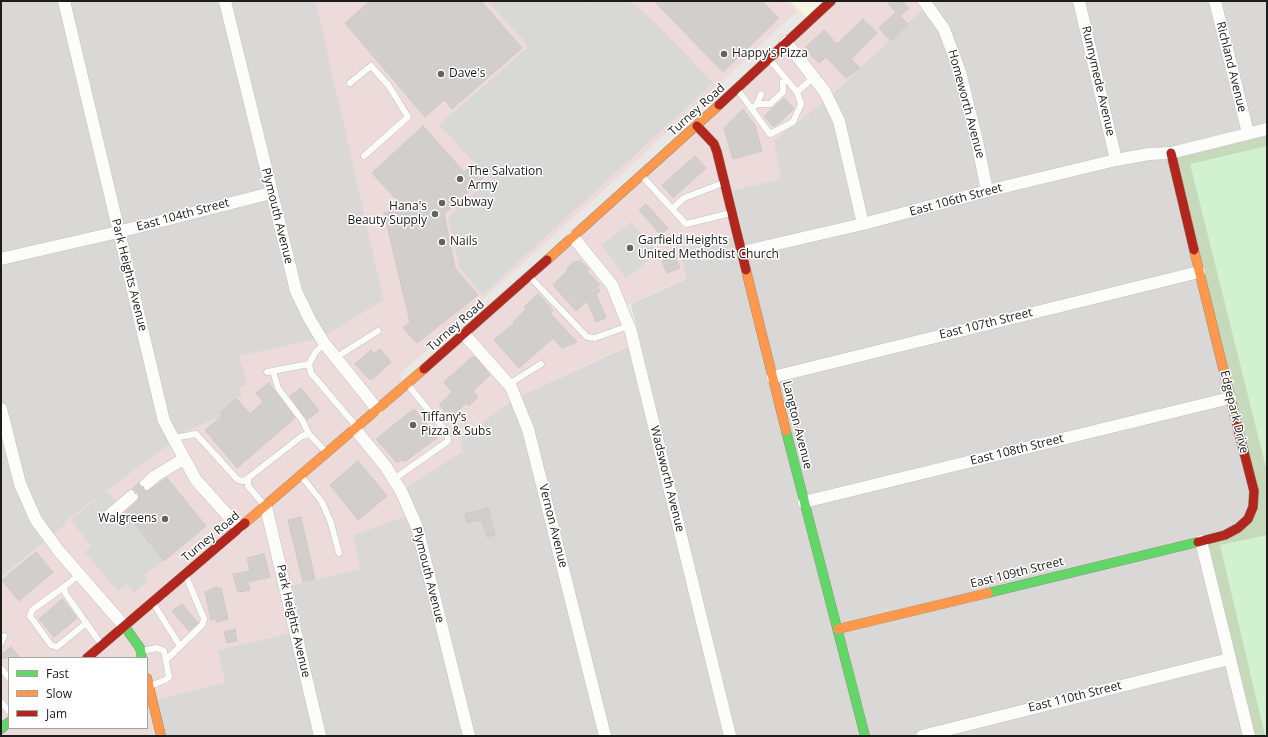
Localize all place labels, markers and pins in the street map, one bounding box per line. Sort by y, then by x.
place label: Happy's Pizza [732,47,808,61]
marker: Happy's Pizza [719,49,729,59]
place label: Dave's [449,67,485,81]
marker: Dave's [436,69,446,79]
place label: The Salvation Army [468,165,543,193]
marker: The Salvation Army [455,174,465,184]
place label: Subway [450,196,493,210]
marker: Subway [437,198,447,208]
place label: Hana's Beauty Supply [347,200,427,228]
marker: Hana's Beauty Supply [430,209,440,219]
place label: Garfield Heights United Methodist Church [638,234,779,262]
place label: Nails [450,235,477,249]
marker: Nails [437,237,447,247]
marker: Garfield Heights United Methodist Church [625,243,635,253]
place label: Tiffany’s Pizza & Subs [421,411,491,439]
marker: Tiffany’s Pizza & Subs [408,420,418,430]
place label: Walgreens [98,512,157,526]
marker: Walgreens [160,514,170,524]

